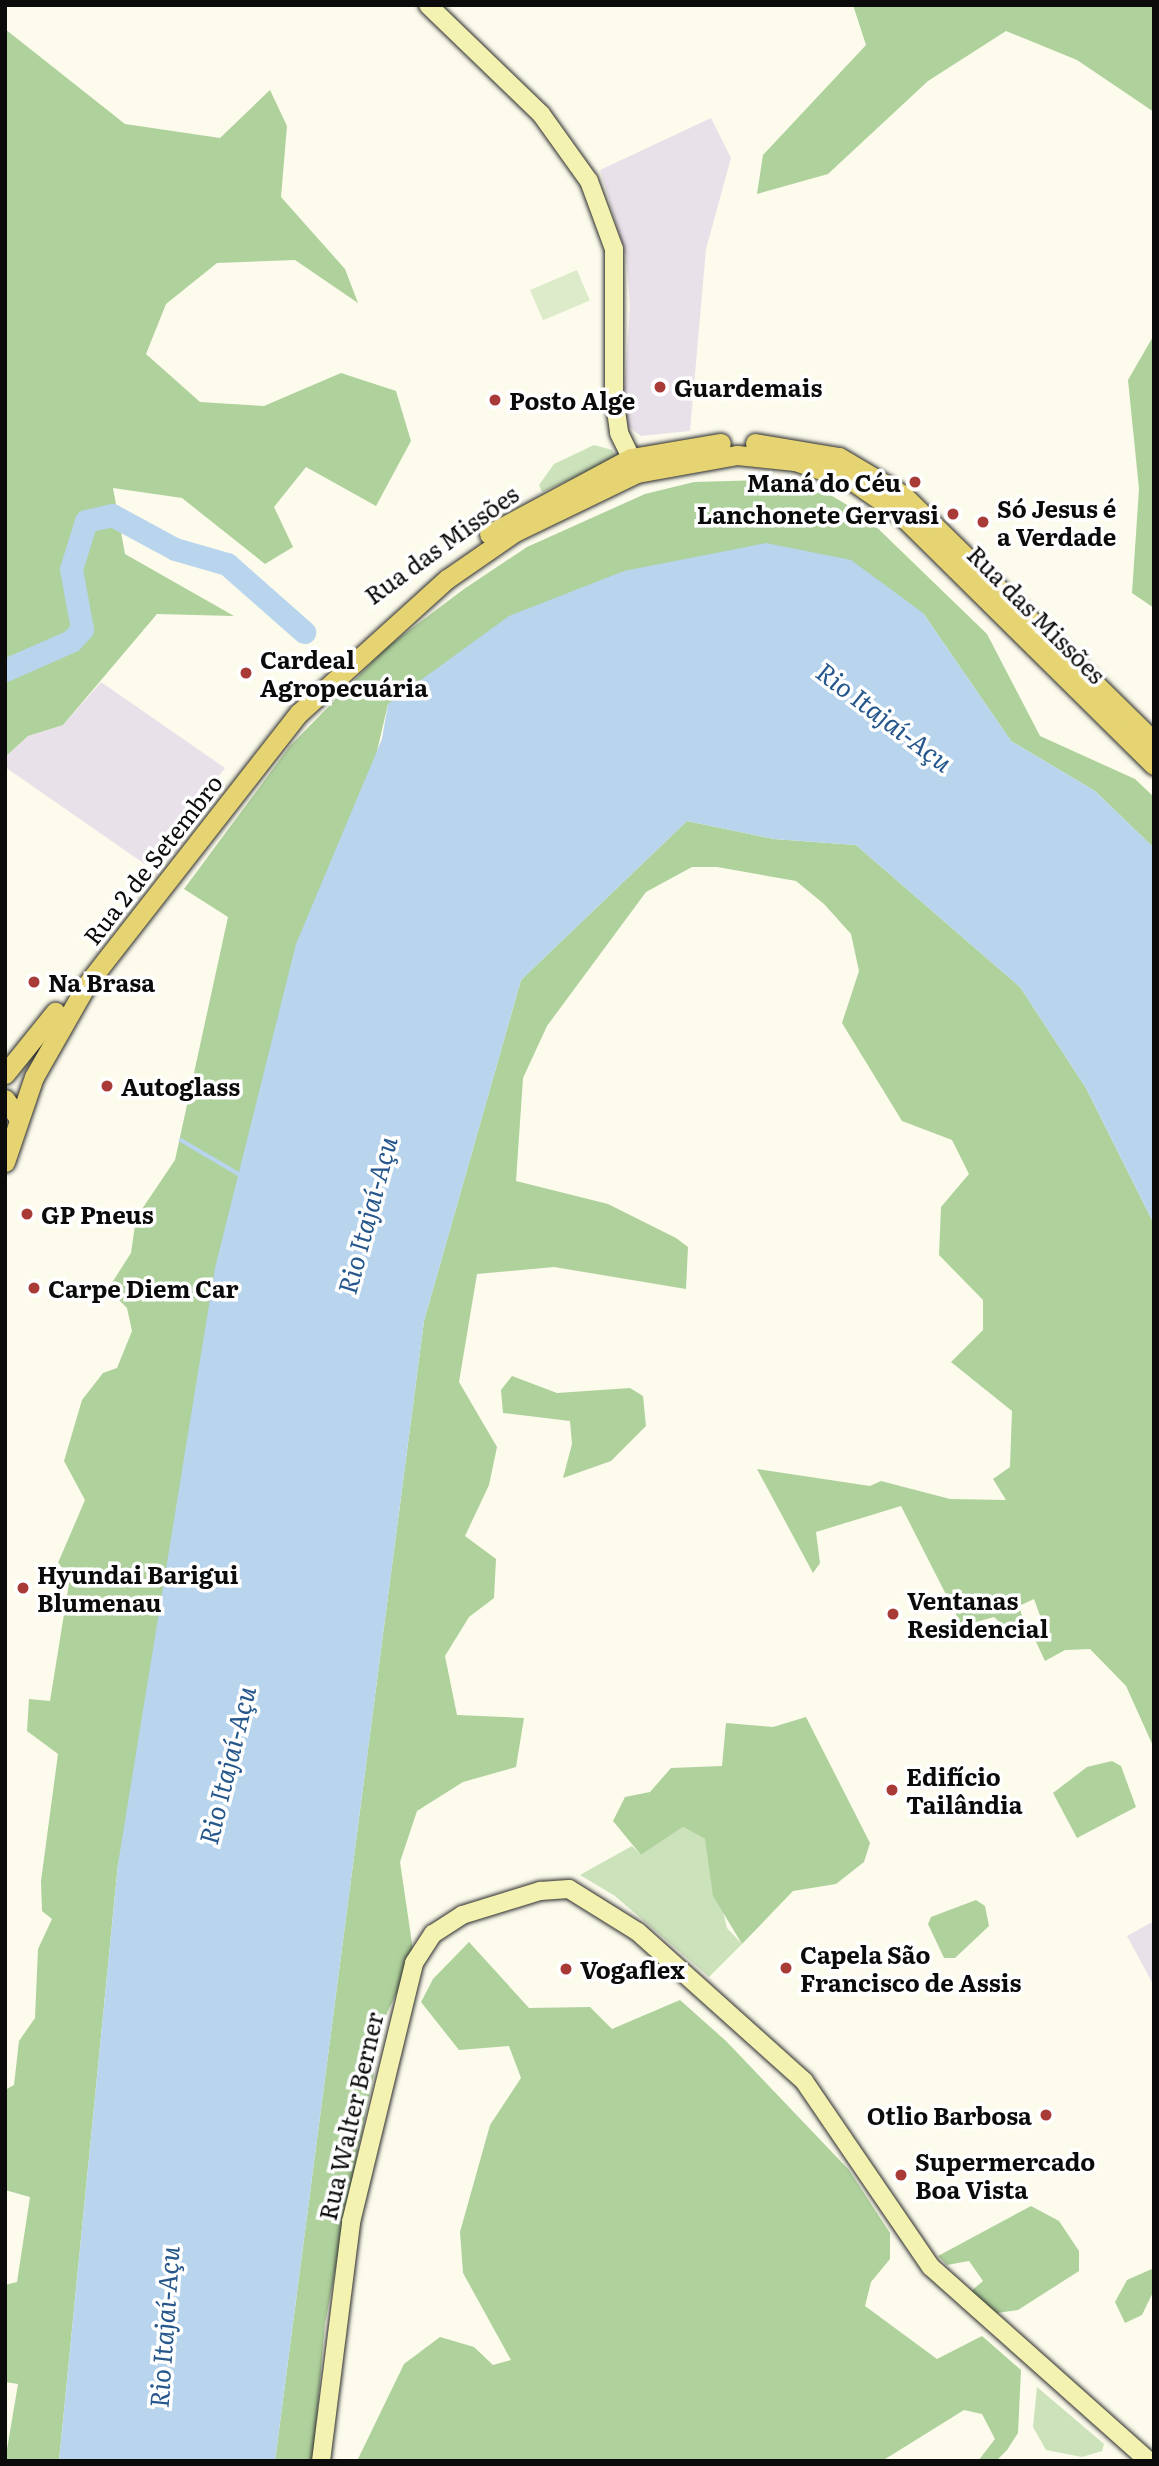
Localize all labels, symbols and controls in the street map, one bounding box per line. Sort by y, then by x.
place label: Guardemais [674,373,822,401]
marker: Guardemais [652,379,668,395]
place label: Posto Alge [509,386,635,414]
marker: Posto Alge [487,392,503,408]
place label: Maná do Céu [747,468,901,496]
marker: Maná do Céu [907,474,923,490]
street label: Rua das Missões [359,479,523,609]
place label: Só Jesus é a Verdade [997,494,1116,550]
place label: Lanchonete Gervasi [697,500,939,528]
marker: Lanchonete Gervasi [945,506,961,522]
marker: Só Jesus é a Verdade [975,514,991,530]
street label: Rua das Missões [962,539,1112,689]
place label: Cardeal Agropecuária [260,645,428,701]
water label: Rio Itajaí-Açu [811,655,959,777]
marker: Cardeal Agropecuária [238,665,254,681]
street label: Rua 2 de Setembro [77,768,227,950]
place label: Na Brasa [48,968,155,996]
marker: Na Brasa [26,974,42,990]
place label: Autoglass [121,1072,240,1100]
marker: Autoglass [99,1078,115,1094]
water label: Rio Itajaí-Açu [330,1133,402,1297]
place label: GP Pneus [41,1200,154,1228]
marker: GP Pneus [19,1206,35,1222]
place label: Carpe Diem Car [48,1274,239,1302]
marker: Carpe Diem Car [26,1280,42,1296]
place label: Hyundai Barigui Blumenau [37,1560,238,1616]
marker: Hyundai Barigui Blumenau [15,1580,31,1596]
place label: Ventanas Residencial [907,1586,1048,1642]
marker: Ventanas Residencial [885,1606,901,1622]
water label: Rio Itajaí-Açu [191,1683,261,1847]
place label: Edifício Tailândia [906,1762,1023,1818]
marker: Edifício Tailândia [884,1782,900,1798]
place label: Capela São Francisco de Assis [800,1940,1022,1996]
place label: Vogaflex [580,1955,685,1983]
marker: Capela São Francisco de Assis [778,1960,794,1976]
marker: Vogaflex [558,1961,574,1977]
street label: Rua Walter Berner [312,2009,388,2223]
place label: Otlio Barbosa [867,2101,1032,2129]
marker: Otlio Barbosa [1038,2107,1054,2123]
place label: Supermercado Boa Vista [915,2147,1095,2203]
marker: Supermercado Boa Vista [893,2167,909,2183]
water label: Rio Itajaí-Açu [142,2245,184,2409]

